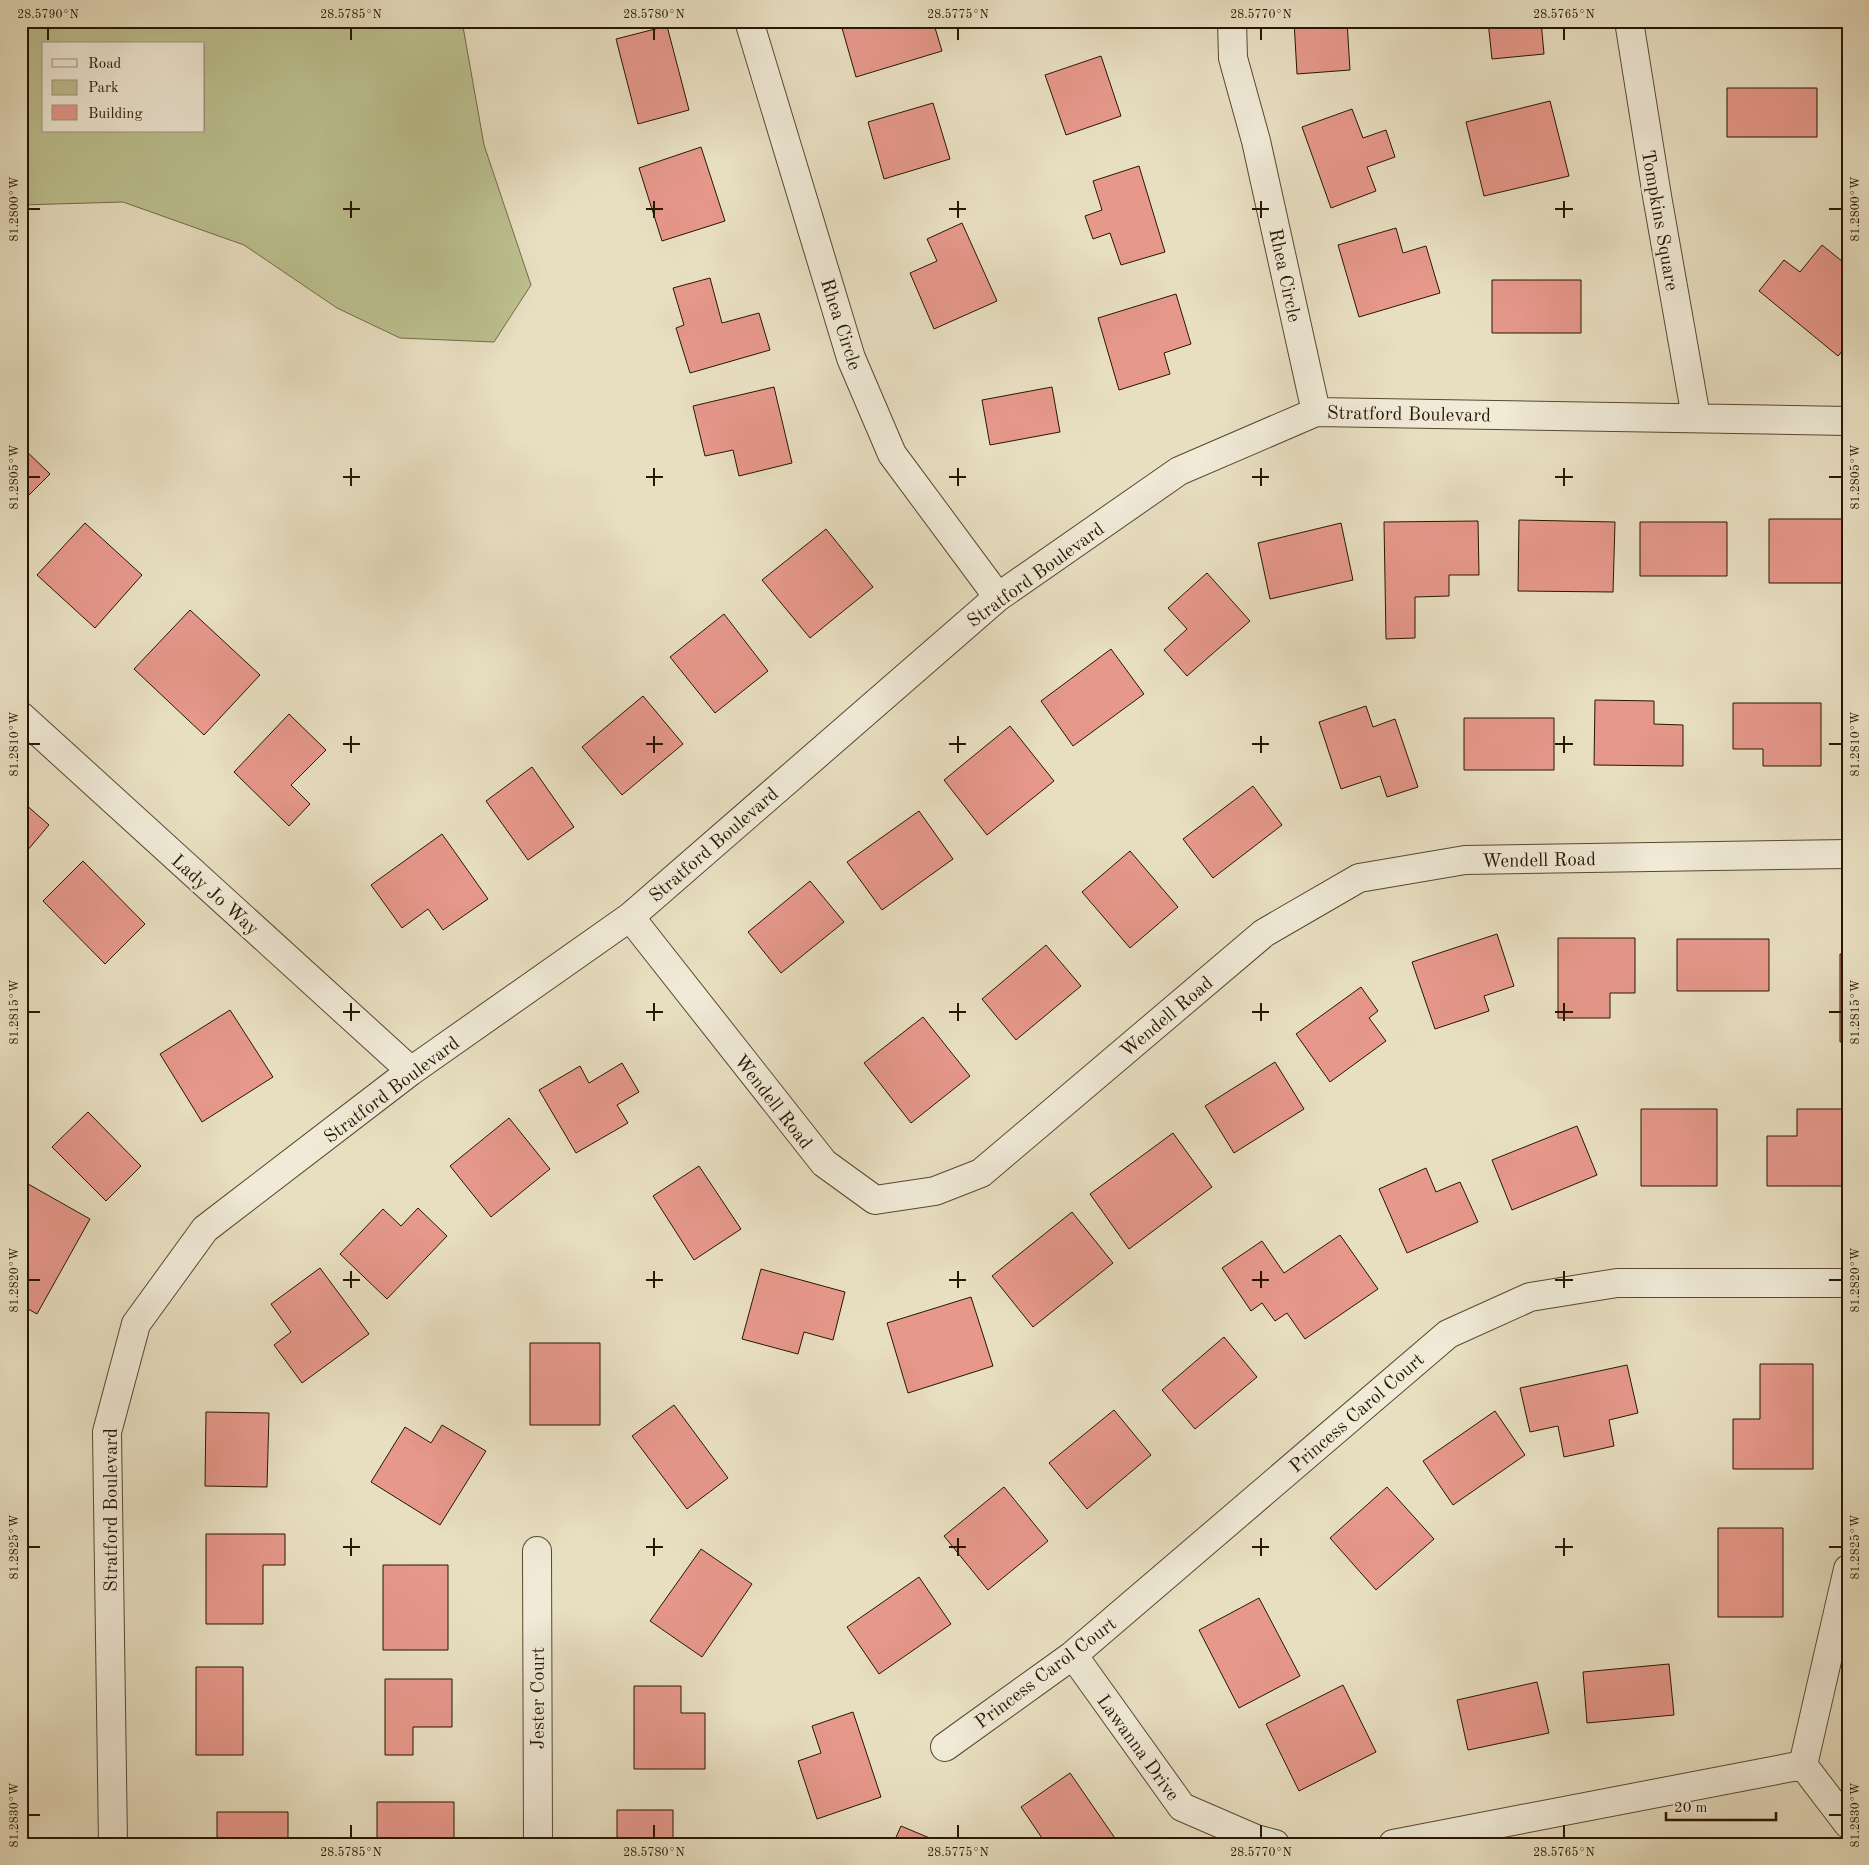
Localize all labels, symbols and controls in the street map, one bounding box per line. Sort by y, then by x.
text: 28.5790°N [17,8,79,21]
text: 28.5785°N [320,8,382,21]
text: 28.5780°N [623,8,685,21]
text: 28.5775°N [927,8,989,21]
text: 28.5770°N [1230,8,1292,21]
text: 28.5765°N [1533,8,1595,21]
legend [42,42,205,132]
text: Road [88,57,122,72]
text: Park [88,81,119,96]
text: Building [88,107,143,122]
street label: Tompkins Square [1637,148,1680,292]
text: 81.2800°W [9,176,21,241]
text: 81.2800°W [1850,176,1862,241]
street label: Rhea Circle [1264,227,1303,324]
street label: Rhea Circle [816,277,863,373]
street label: Stratford Boulevard [1327,405,1491,426]
text: 81.2805°W [8,444,21,509]
text: 81.2805°W [1849,444,1862,509]
street label: Stratford Boulevard [965,520,1108,632]
text: 81.2810°W [9,711,21,776]
text: 81.2810°W [1850,711,1862,776]
street label: Stratford Boulevard [646,785,783,907]
street label: Wendell Road [1482,851,1596,872]
street label: Lady Jo Way [167,852,262,940]
street label: Wendell Road [1118,974,1217,1062]
text: 81.2815°W [8,979,21,1044]
text: 81.2815°W [1849,979,1862,1044]
street label: Stratford Boulevard [321,1034,464,1148]
street label: Wendell Road [729,1052,815,1153]
text: 81.2820°W [9,1247,21,1312]
text: 81.2820°W [1850,1247,1862,1312]
street label: Princess Carol Court [1287,1350,1429,1477]
street label: Stratford Boulevard [103,1428,122,1592]
text: 81.2825°W [8,1514,21,1579]
text: 81.2825°W [1849,1514,1862,1579]
street label: Princess Carol Court [972,1615,1121,1733]
street label: Jester Court [530,1647,549,1749]
street label: Lawanna Drive [1092,1692,1182,1805]
text: 81.2830°W [9,1782,21,1847]
text: 81.2830°W [1850,1782,1862,1847]
scale bar [1666,1790,1776,1822]
text: 20 m [1674,1801,1708,1816]
text: 28.5785°N [320,1846,382,1859]
text: 28.5780°N [623,1846,685,1859]
text: 28.5775°N [927,1846,989,1859]
text: 28.5770°N [1230,1846,1292,1859]
text: 28.5765°N [1533,1846,1595,1859]

